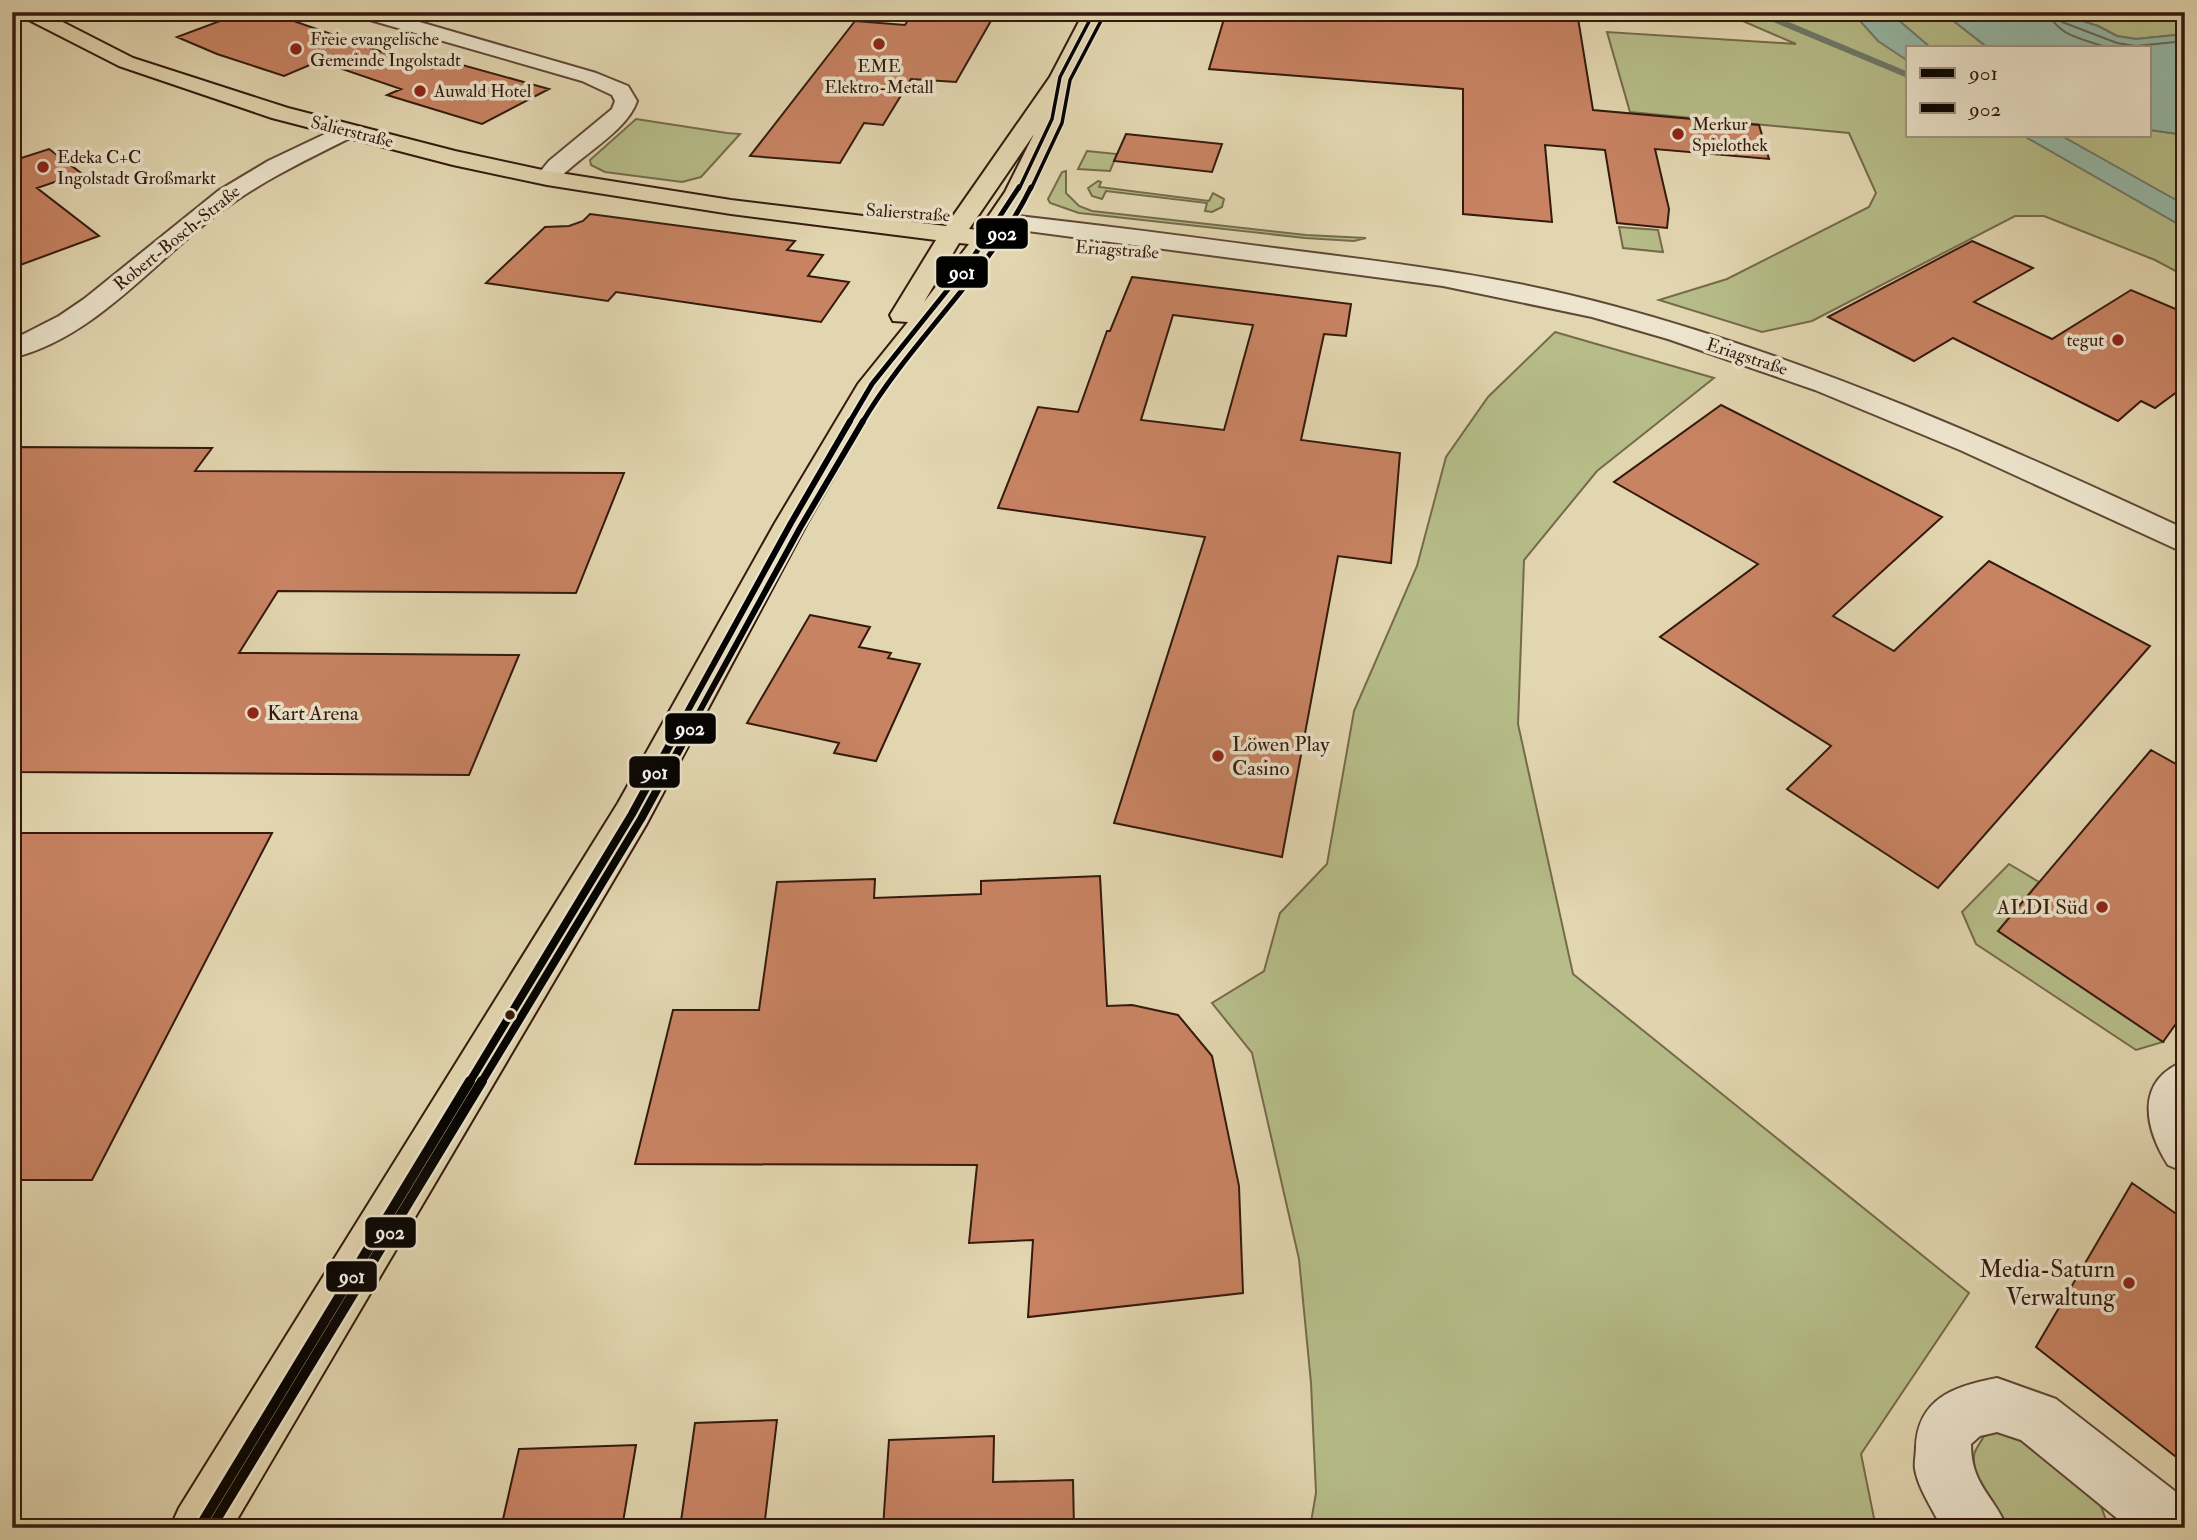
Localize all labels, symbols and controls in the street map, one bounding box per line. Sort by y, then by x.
place label: Freie evangelische Gemeinde Ingolstadt [310,28,461,72]
marker: EME Elektro-Metall [871,36,887,52]
marker: Freie evangelische Gemeinde Ingolstadt [288,41,304,57]
legend [1906,46,2152,136]
place label: EME Elektro-Metall [824,55,934,99]
text: 901 [1967,60,1998,87]
place label: Auwald Hotel [433,80,532,103]
marker: Auwald Hotel [412,83,428,99]
text: 902 [1967,96,2001,123]
street label: Salierstraße [308,111,396,153]
place label: Merkur Spielothek [1692,113,1768,157]
marker: Merkur Spielothek [1670,126,1686,142]
place label: Edeka C+C Ingolstadt Großmarkt [57,146,216,190]
marker: Edeka C+C Ingolstadt Großmarkt [35,159,51,175]
street label: Robert-Bosch-Straße [109,180,245,296]
street label: Salierstraße [865,199,951,227]
line badge: 902 [975,217,1029,250]
text: 902 [985,222,1017,246]
street label: Eriagstraße [1074,236,1160,264]
line badge: 901 [935,255,989,289]
text: 901 [947,261,975,285]
place label: tegut [2067,329,2104,352]
marker: tegut [2110,332,2126,348]
street label: Eriagstraße [1703,333,1791,381]
place label: Kart Arena [267,700,359,727]
marker: Kart Arena [245,705,261,721]
line badge: 902 [664,712,717,745]
text: 902 [673,717,705,741]
place label: Löwen Play Casino [1232,731,1330,782]
marker: Löwen Play Casino [1210,748,1226,764]
line badge: 901 [628,755,681,789]
text: 901 [640,761,668,785]
place label: ALDI Süd [1996,894,2089,921]
marker: ALDI Süd [2094,899,2110,915]
unlabelled marker [503,1008,517,1022]
line badge: 902 [364,1216,417,1249]
text: 902 [373,1221,405,1245]
place label: Media-Saturn Verwaltung [1979,1254,2116,1313]
line badge: 901 [325,1260,378,1293]
text: 901 [337,1265,365,1289]
marker: Media-Saturn Verwaltung [2121,1275,2137,1291]

